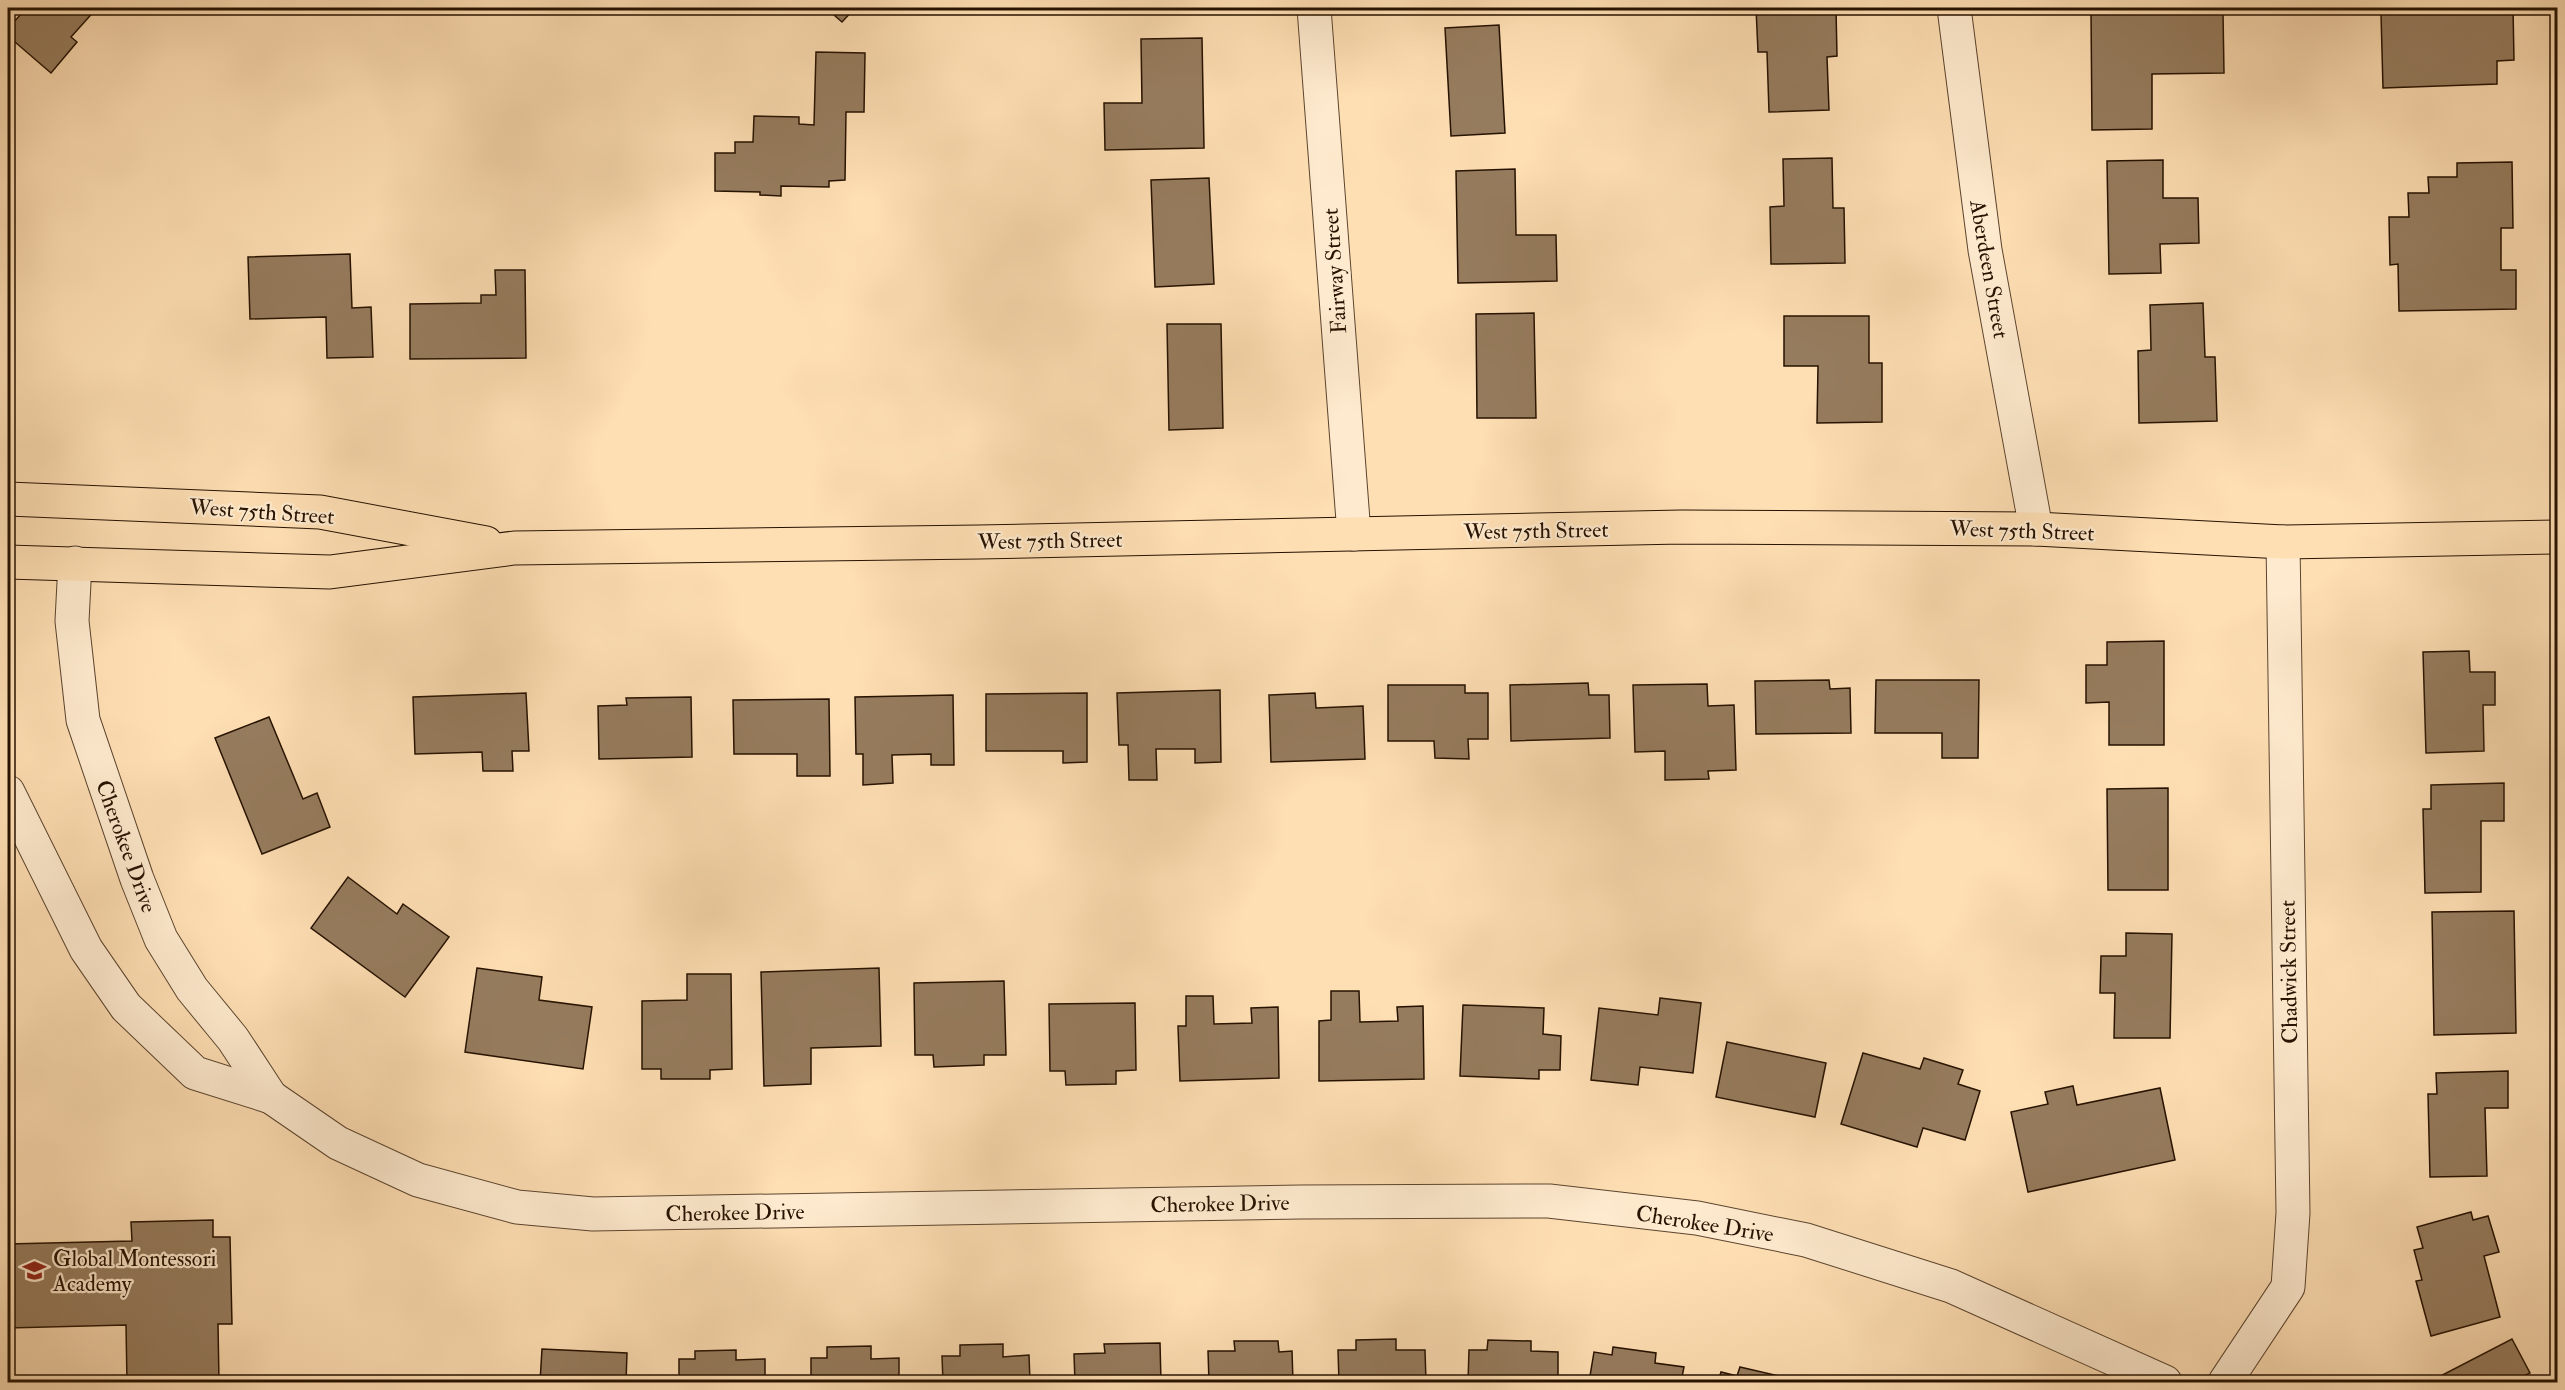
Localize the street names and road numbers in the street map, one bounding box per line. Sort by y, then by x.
street label: Aberdeen Street [1963,197,2015,341]
street label: Fairway Street [1317,207,1353,335]
street label: West 75th Street [188,493,335,531]
street label: West 75th Street [1948,514,2095,548]
street label: West 75th Street [1462,516,1609,546]
street label: West 75th Street [976,526,1123,556]
street label: Cherokee Drive [89,776,163,916]
street label: Chadwick Street [2274,900,2304,1044]
street label: Cherokee Drive [1150,1189,1290,1219]
street label: Cherokee Drive [665,1198,805,1228]
street label: Cherokee Drive [1634,1199,1776,1249]

